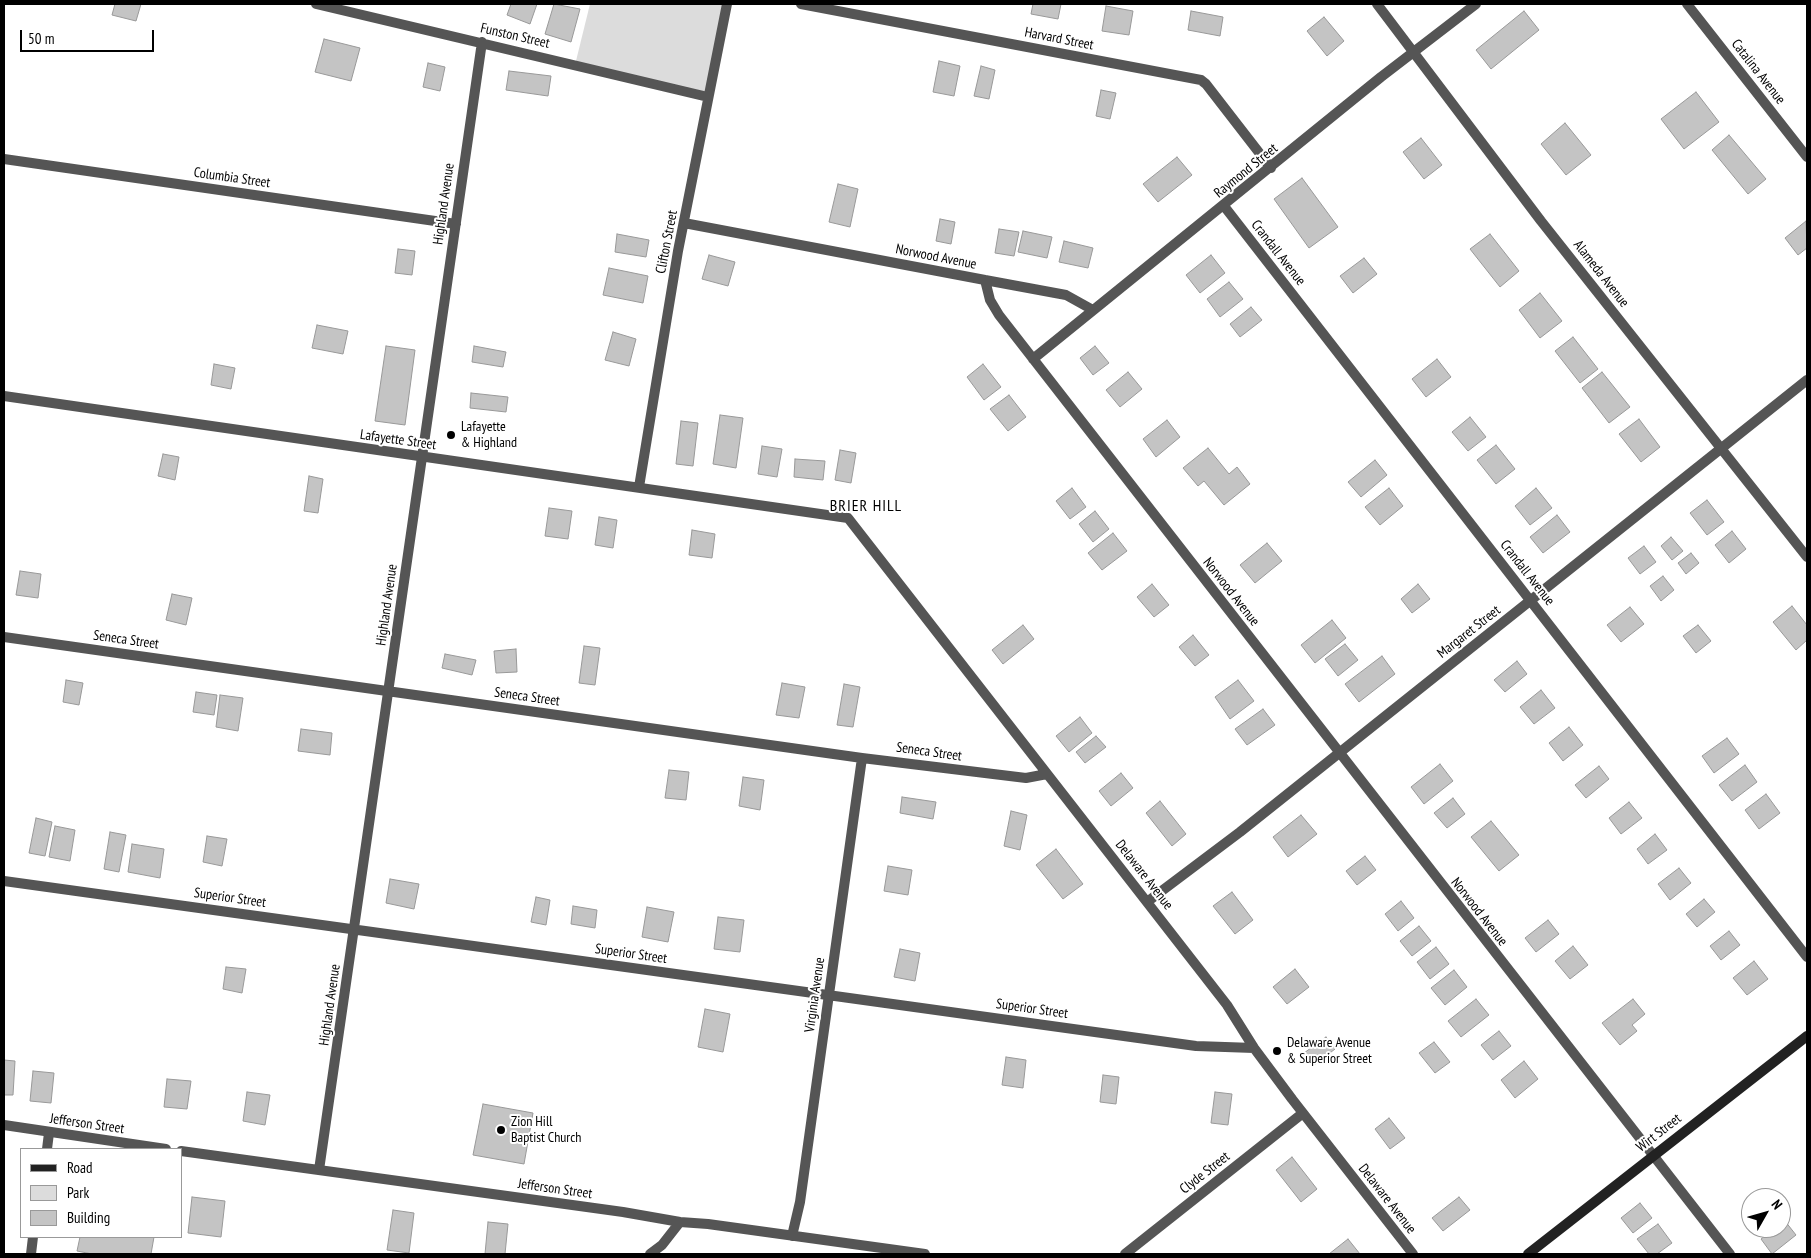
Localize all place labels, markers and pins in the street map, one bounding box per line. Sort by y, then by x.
place label: Lafayette & Highland [461,419,517,452]
marker: Lafayette & Highland [445,429,457,441]
place label: Delaware Avenue & Superior Street [1287,1035,1372,1068]
marker: Delaware Avenue & Superior Street [1271,1045,1283,1057]
place label: Zion Hill Baptist Church [511,1114,581,1146]
marker: Zion Hill Baptist Church [495,1124,507,1136]

